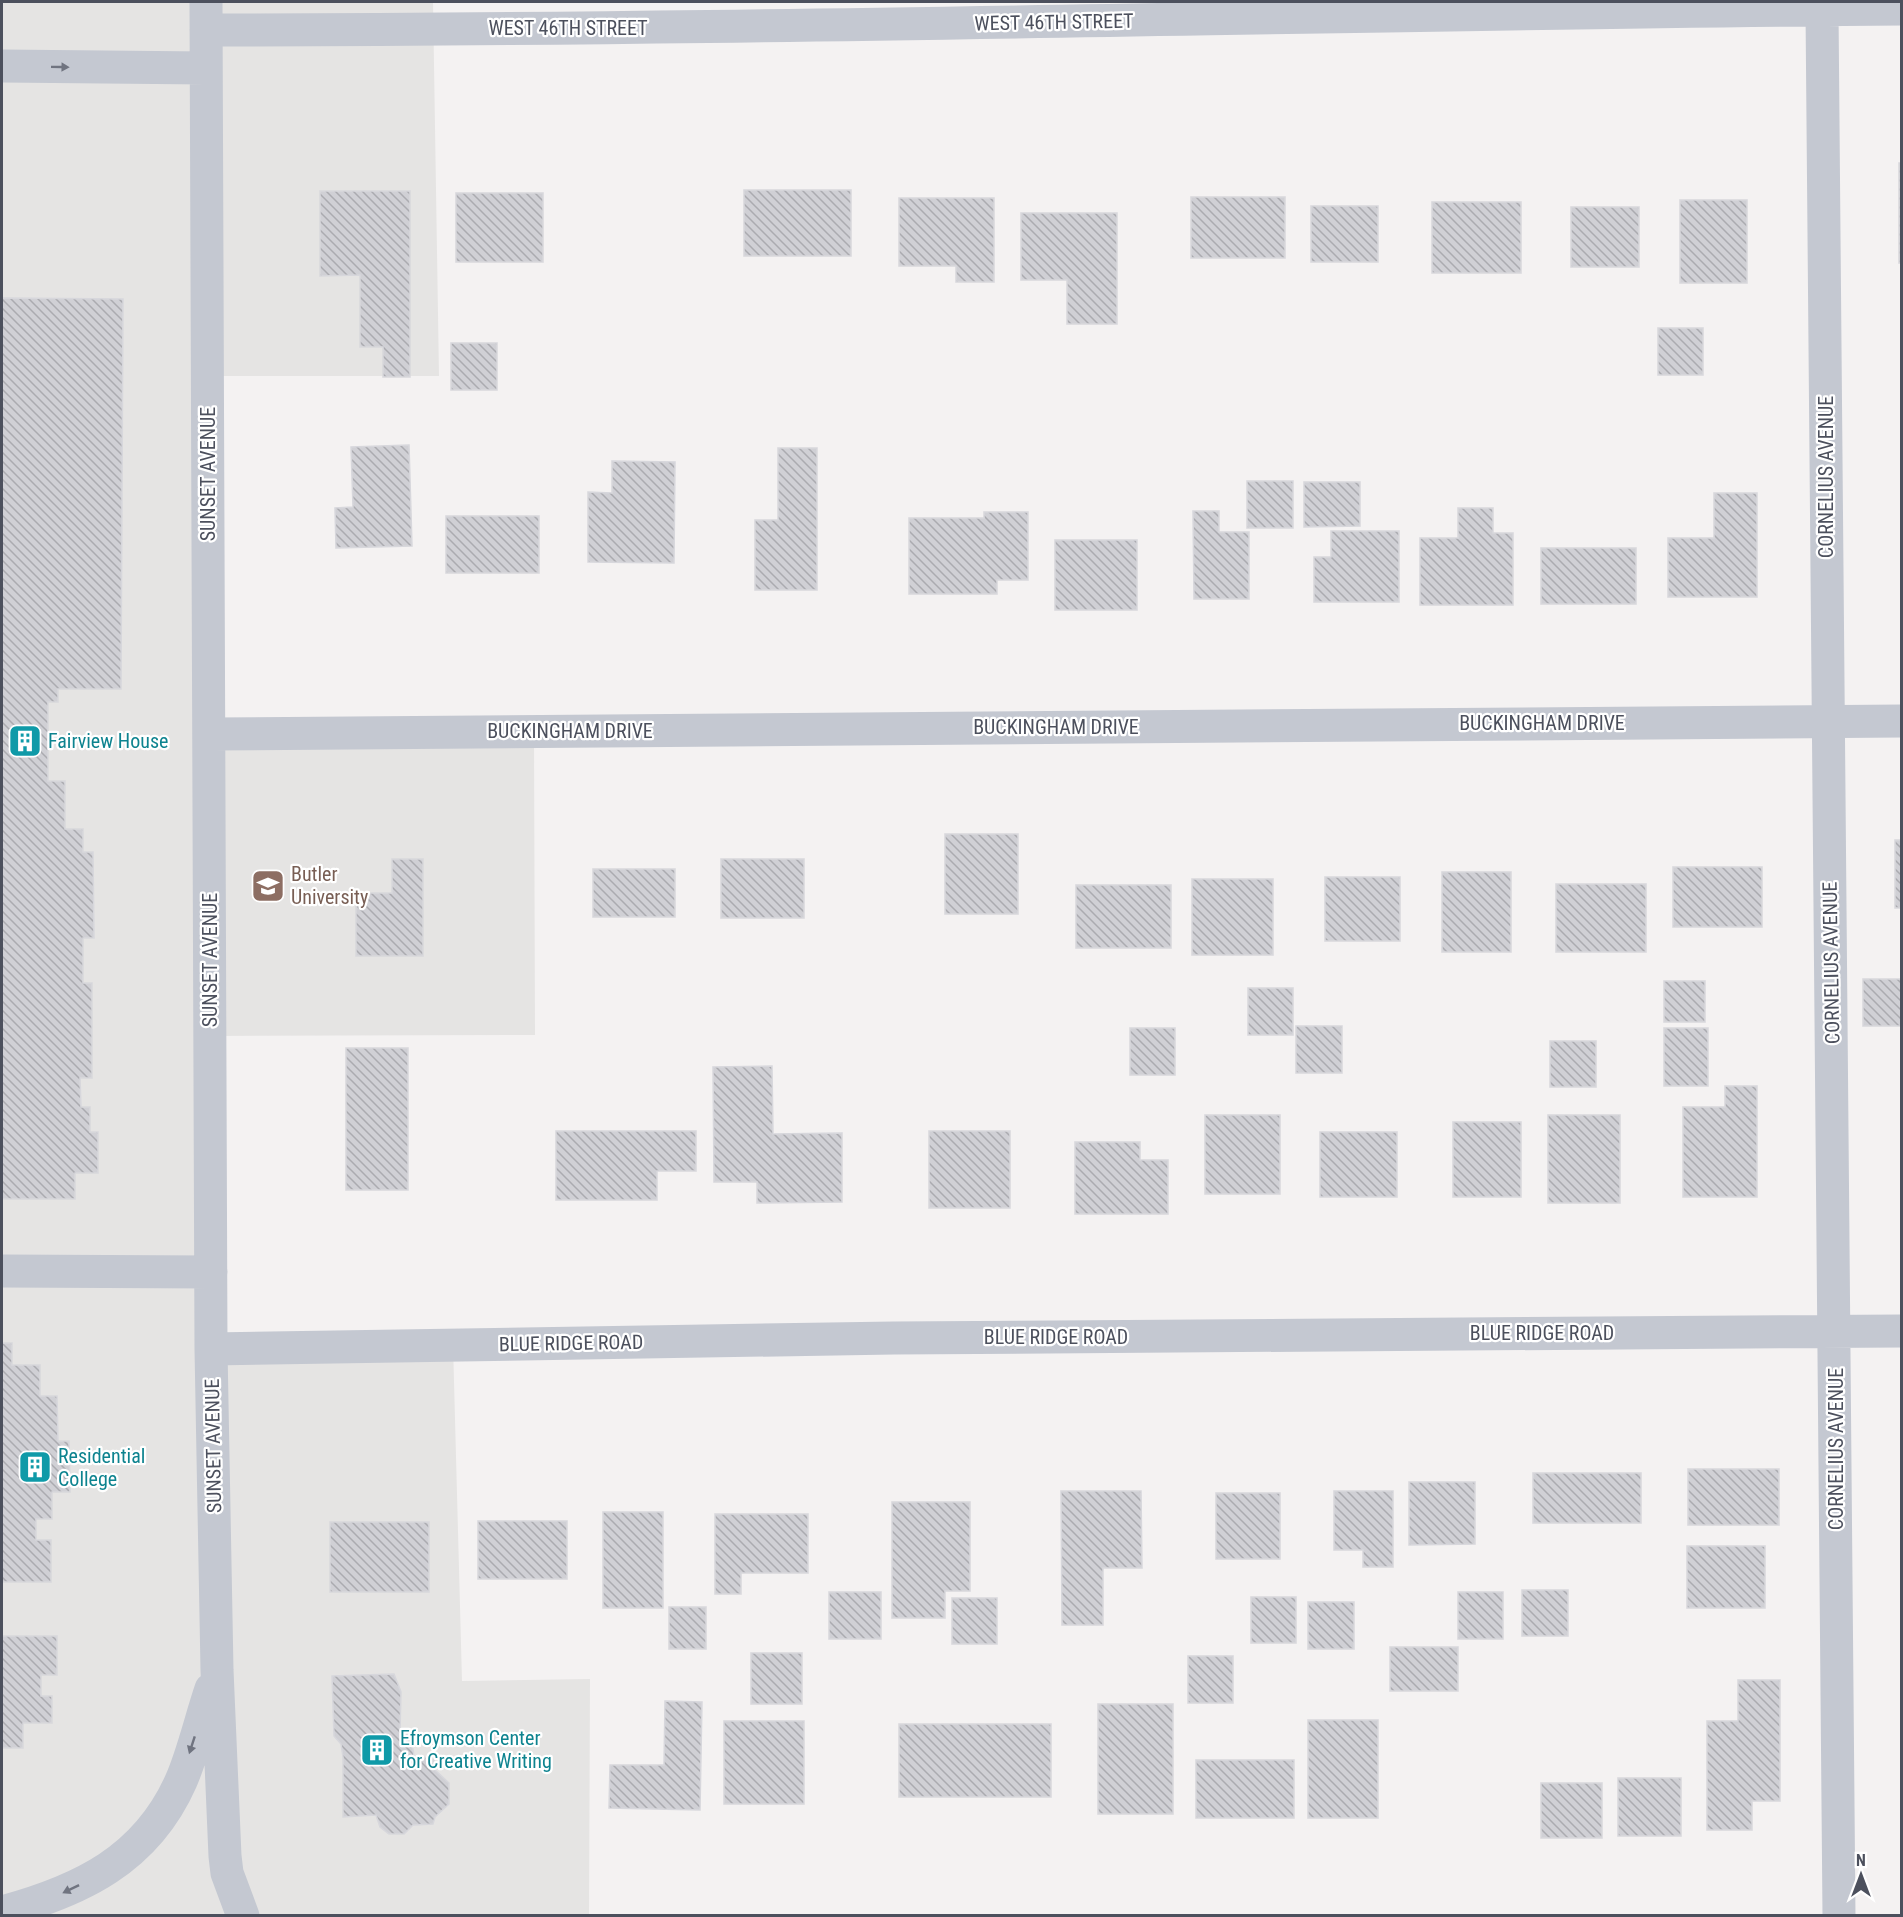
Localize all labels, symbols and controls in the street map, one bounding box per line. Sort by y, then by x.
street label: WEST 46TH STREET [974,9,1134,35]
street label: WEST 46TH STREET [488,16,648,40]
one-way arrow [50,62,69,72]
street label: CORNELIUS AVENUE [1814,396,1838,558]
street label: SUNSET AVENUE [196,407,220,541]
street label: BUCKINGHAM DRIVE [1459,711,1625,735]
street label: BUCKINGHAM DRIVE [973,715,1139,739]
street label: BUCKINGHAM DRIVE [487,719,653,743]
building icon: Fairview House [7,723,43,759]
place label: Fairview House [48,729,168,753]
place label: Butler University [291,862,368,909]
school or university icon: Butler University [250,868,286,904]
street label: CORNELIUS AVENUE [1818,882,1844,1044]
street label: SUNSET AVENUE [198,893,222,1027]
street label: BLUE RIDGE ROAD [1470,1321,1614,1345]
street label: BLUE RIDGE ROAD [984,1325,1128,1349]
street label: BLUE RIDGE ROAD [499,1330,643,1356]
street label: CORNELIUS AVENUE [1824,1368,1848,1530]
street label: SUNSET AVENUE [200,1378,226,1513]
place label: Residential College [58,1444,145,1491]
building icon: Residential College [17,1449,53,1485]
place label: Efroymson Center for Creative Writing [400,1726,552,1773]
building icon: Efroymson Center for Creative Writing [359,1732,395,1768]
one-way arrow [187,1736,197,1754]
north arrow [1831,1845,1891,1905]
text: N [1856,1851,1866,1870]
one-way arrow [63,1885,80,1894]

